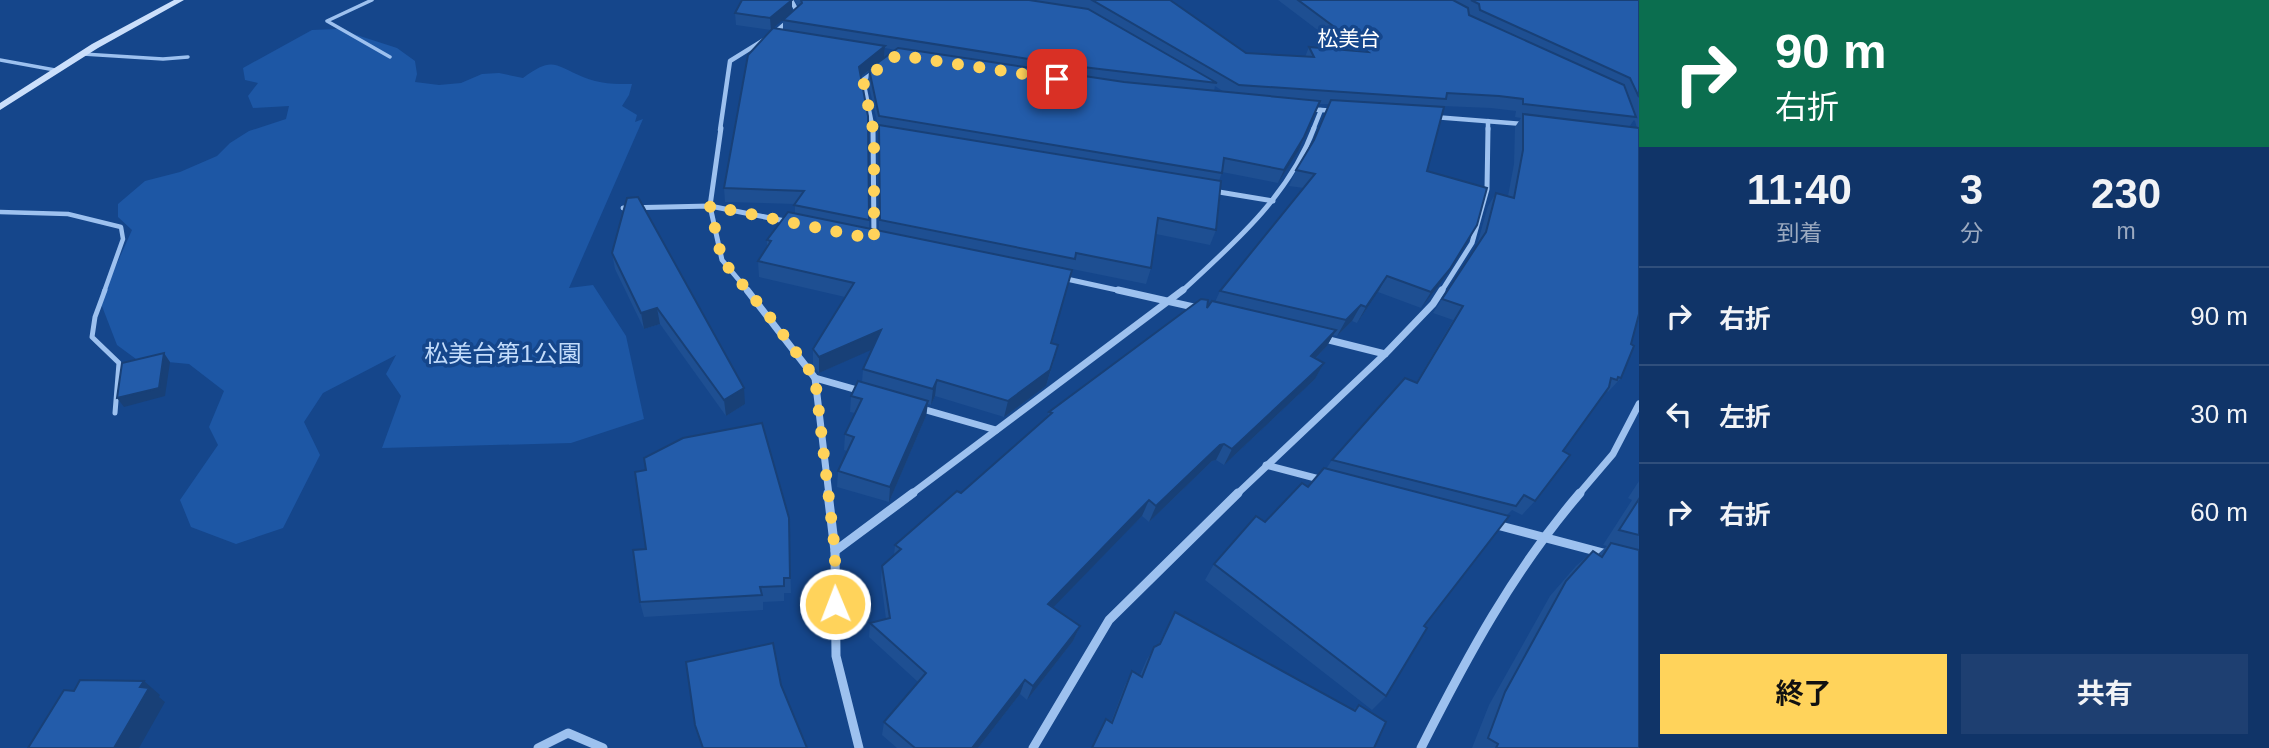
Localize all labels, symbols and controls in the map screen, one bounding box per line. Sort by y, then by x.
text: 90 m [1775,24,1887,78]
district label: 松美台 [1318,27,1381,50]
icon: right [1660,28,1751,119]
pin [1027,49,1087,109]
icon: arrive [1038,60,1076,98]
text: 右折 [1775,89,1839,125]
text: 11:40 [1747,166,1852,213]
text: 3 [1960,166,1983,213]
text: 230 [2091,170,2161,217]
text: m [2117,218,2136,244]
text: 到着 [1776,220,1822,246]
text: 分 [1960,220,1983,246]
icon: right [1660,297,1698,335]
text: 90 m [2190,301,2248,331]
text: 右折 [1719,304,1771,334]
park label: 松美台第1公園 [424,340,582,367]
icon: left [1660,395,1698,433]
text: 30 m [2190,399,2248,429]
text: 左折 [1719,402,1771,432]
icon: right [1660,493,1698,531]
text: 60 m [2190,497,2248,527]
text: 右折 [1719,500,1771,530]
position arrow [798,567,872,641]
button: 終了 [1660,654,1947,734]
button: 共有 [1961,654,2248,734]

